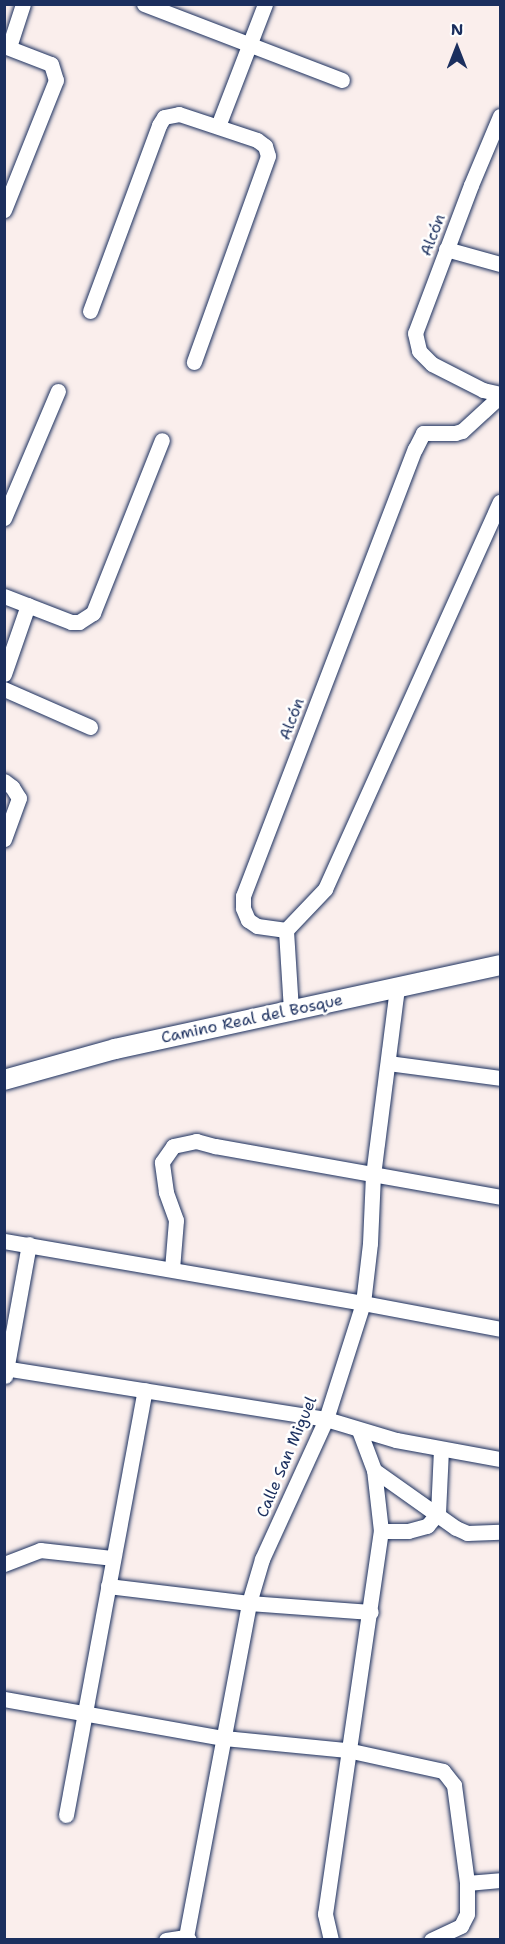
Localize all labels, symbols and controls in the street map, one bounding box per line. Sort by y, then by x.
north arrow [427,18,487,78]
text: N [451,19,463,40]
street label: Alcón [416,211,450,259]
street label: Alcón [275,695,309,743]
street label: Camino Real del Bosque [159,990,345,1048]
street label: Calle San Miguel [253,1394,321,1520]

